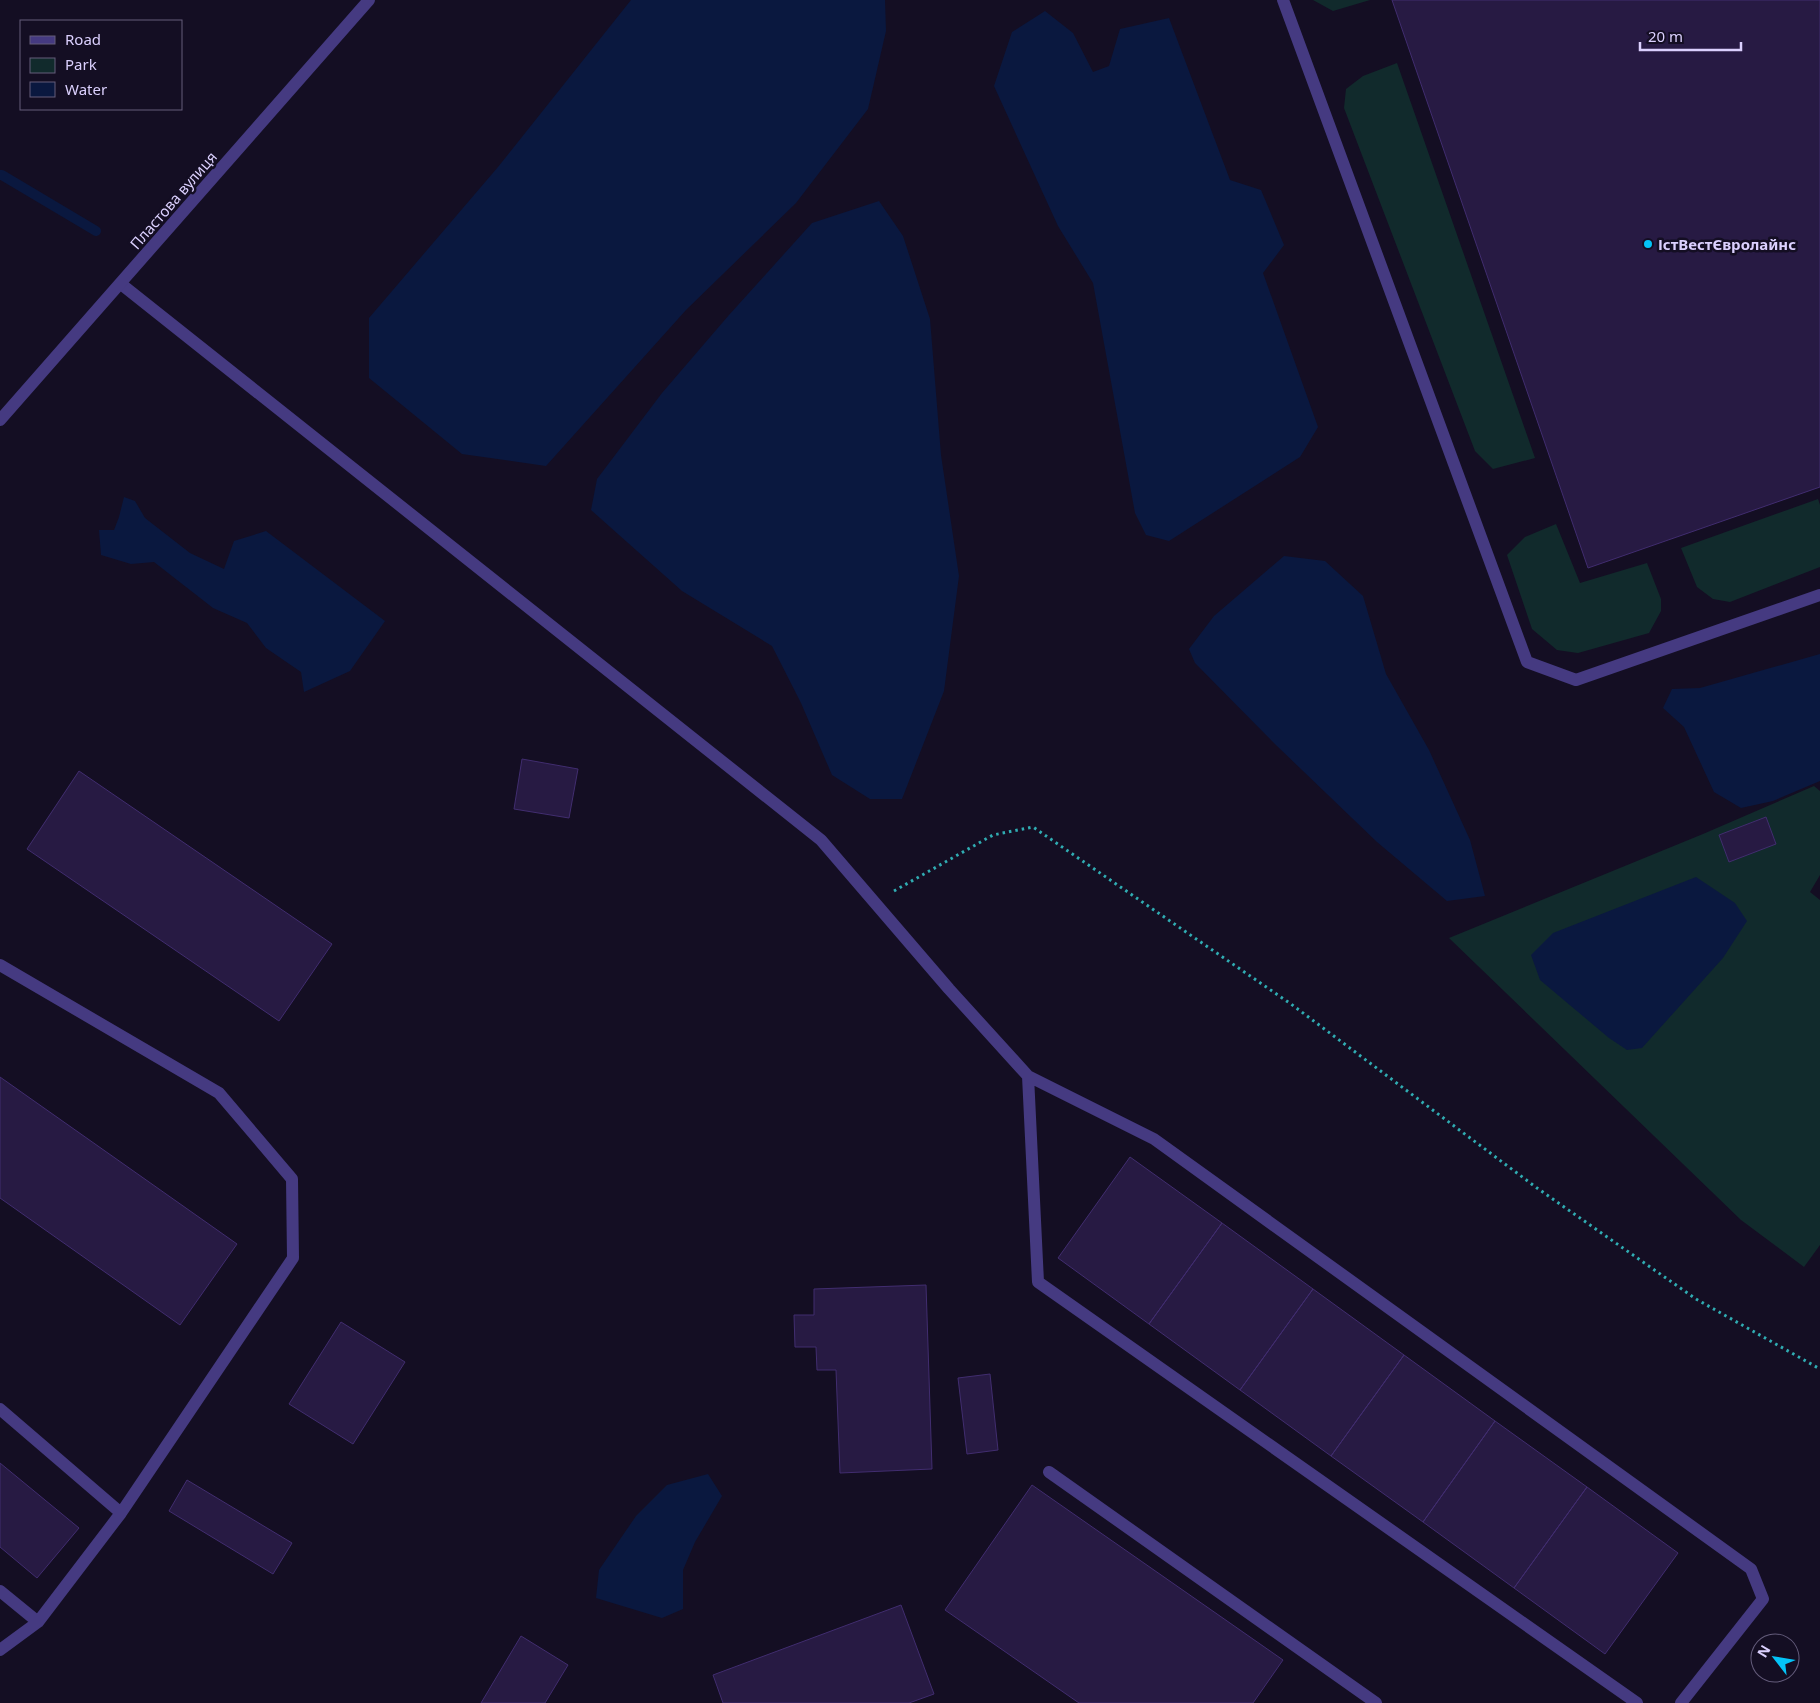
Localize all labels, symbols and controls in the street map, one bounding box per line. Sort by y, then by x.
legend [20,20,182,110]
scale bar [1640,20,1741,52]
text: 20 m [1648,26,1683,46]
text: Road [65,29,101,49]
text: Park [65,54,97,74]
text: Water [65,79,107,99]
street label: Пластова вулиця [125,147,221,253]
place label: ІстВестЄвролайнс [1658,234,1796,254]
marker: ІстВестЄвролайнс [1642,238,1654,250]
north arrow [1750,1633,1800,1683]
text: N [1752,1641,1775,1661]

